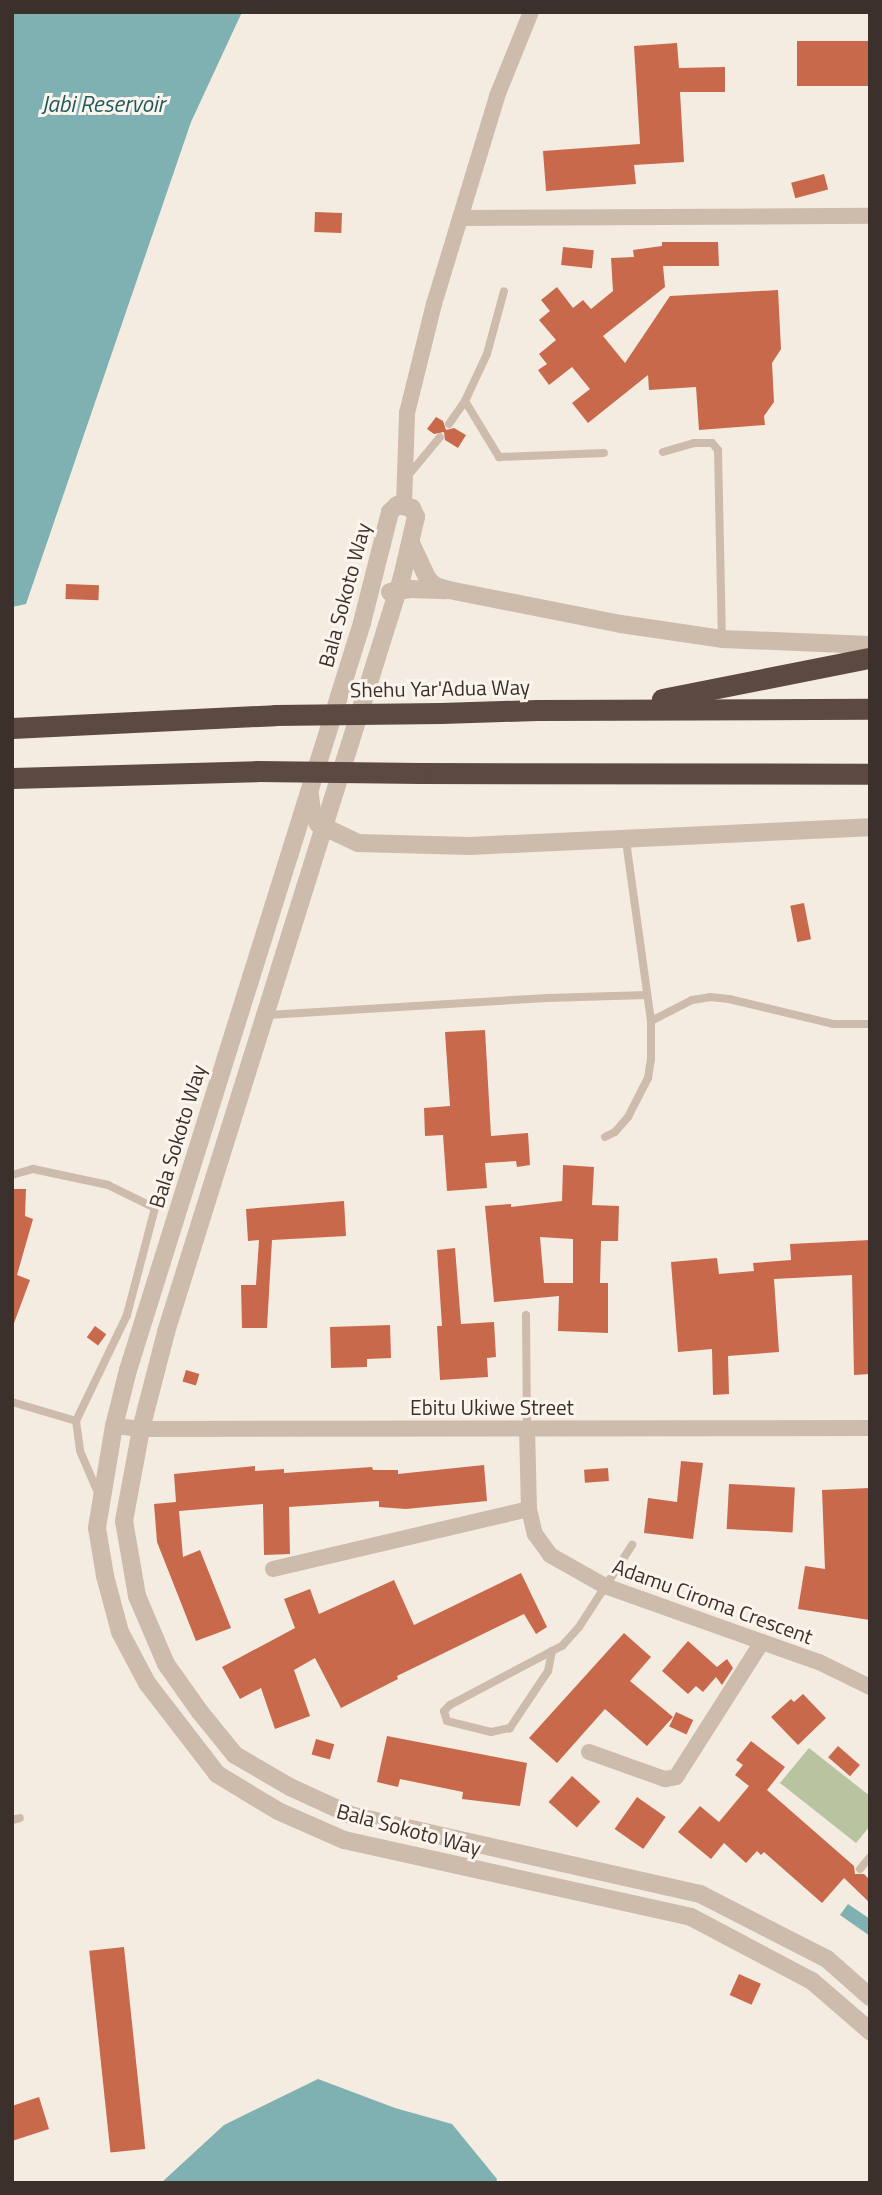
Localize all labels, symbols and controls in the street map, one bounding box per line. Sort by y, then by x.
water label: Jabi Reservoir [41,90,165,118]
street label: Bala Sokoto Way [313,520,375,670]
street label: Shehu Yar'Adua Way [350,674,530,702]
street label: Bala Sokoto Way [143,1061,211,1211]
street label: Ebitu Ukiwe Street [410,1394,574,1420]
street label: Adamu Ciroma Crescent [609,1553,817,1649]
street label: Bala Sokoto Way [334,1798,484,1860]

